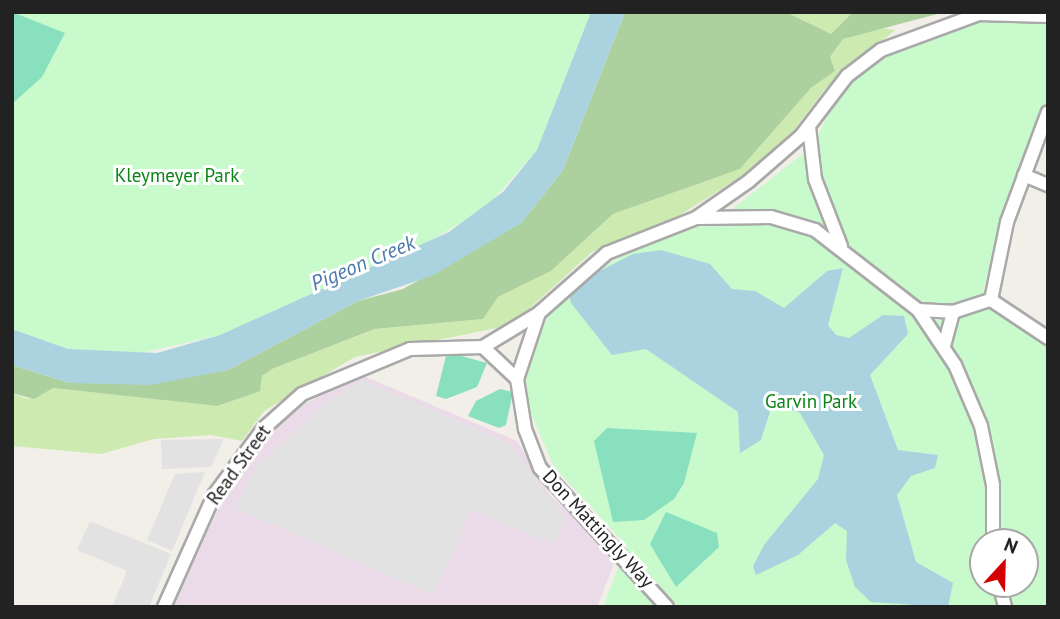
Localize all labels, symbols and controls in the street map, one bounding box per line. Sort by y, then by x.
park label: Kleymeyer Park [115,165,239,187]
water label: Pigeon Creek [307,230,419,296]
park label: Garvin Park [765,391,857,413]
street label: Read Street [202,421,276,509]
street label: Don Mattingly Way [537,465,659,593]
north arrow [969,528,1039,598]
text: N [1001,532,1021,559]

